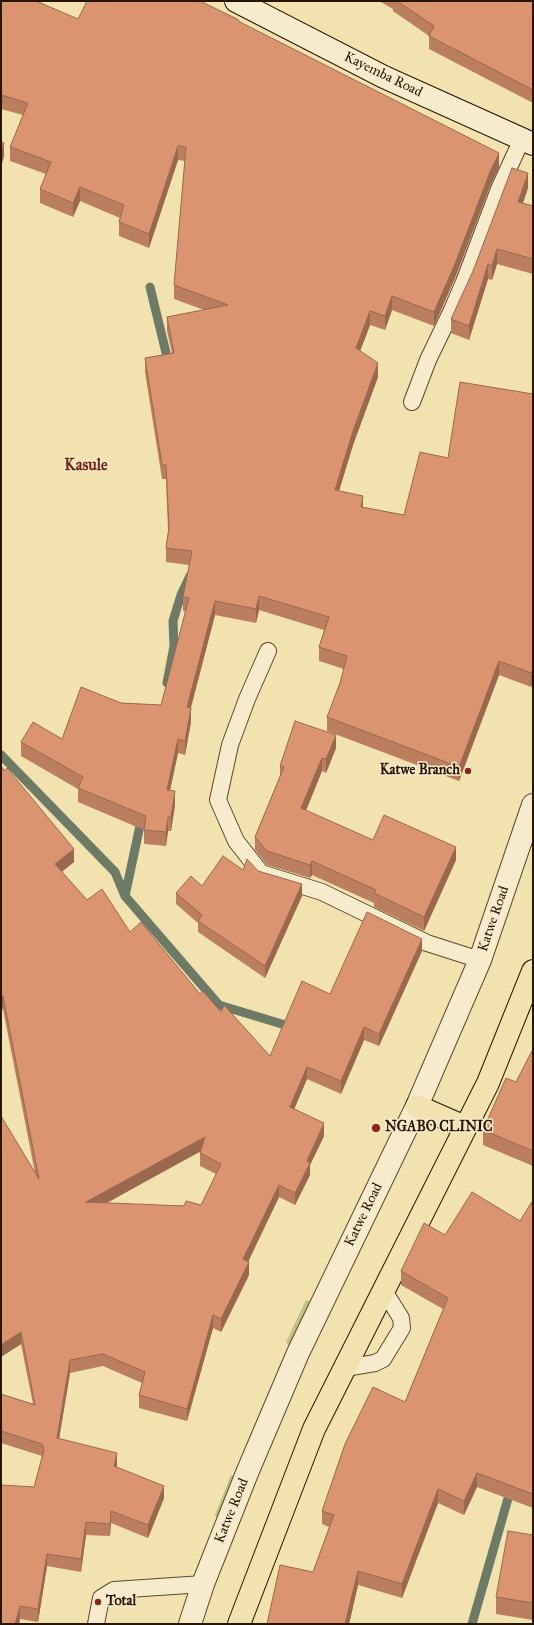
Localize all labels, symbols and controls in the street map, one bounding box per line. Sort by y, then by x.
street label: Kayemba Road [341,49,425,101]
district label: Kasule [64,456,108,476]
place label: Katwe Branch [380,763,460,779]
marker: Katwe Branch [463,766,473,776]
street label: Katwe Road [475,884,513,954]
place label: NGABO CLINIC [385,1120,492,1136]
marker: NGABO CLINIC [370,1122,382,1134]
street label: Katwe Road [341,1181,387,1249]
street label: Katwe Road [211,1476,253,1546]
place label: Total [106,1594,136,1610]
marker: Total [93,1597,103,1607]

